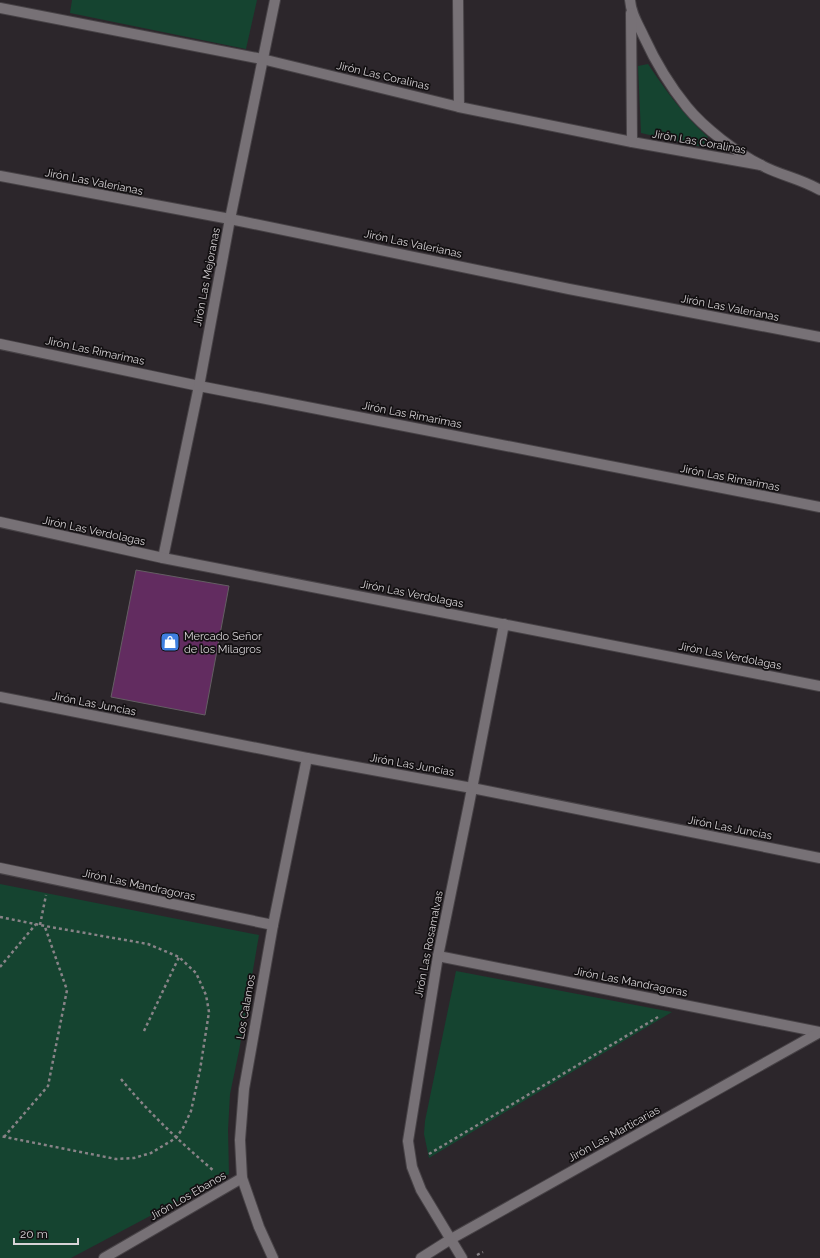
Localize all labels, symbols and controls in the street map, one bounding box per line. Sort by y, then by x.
street label: Jirón Las Coralinas [335,59,431,93]
street label: Jirón Las Coralinas [651,127,747,157]
street label: Jirón Las Valerianas [44,166,144,198]
street label: Jirón Las Mejoranas [191,227,223,327]
street label: Jirón Las Valerianas [363,227,463,261]
street label: Jirón Las Valerianas [680,292,780,324]
street label: Jirón Las Rimarimas [44,334,146,368]
street label: Jirón Las Rimarimas [361,399,463,431]
street label: Jirón Las Rimarimas [679,462,781,494]
street label: Jirón Las Verdolagas [41,514,147,548]
street label: Jirón Las Verdolagas [359,578,465,610]
place label: Mercado Señor de los Milagros [184,630,262,656]
shop icon: Mercado Señor de los Milagros [159,631,181,653]
street label: Jirón Las Verdolagas [677,640,783,672]
street label: Jirón Las Juncias [51,689,137,719]
street label: Jirón Las Juncias [369,751,455,779]
street label: Jirón Las Juncias [687,813,773,843]
street label: Jirón Las Mandragoras [81,867,197,903]
street label: Jirón Las Rosamalvas [412,890,446,998]
street label: Jirón Las Mandragoras [573,965,689,999]
street label: Los Calamos [234,974,258,1040]
street label: Jirón Las Marticarias [566,1103,662,1165]
street label: Jirón Los Ebanos [148,1169,228,1223]
scale bar [14,1220,78,1246]
text: 20 m [20,1227,48,1241]

